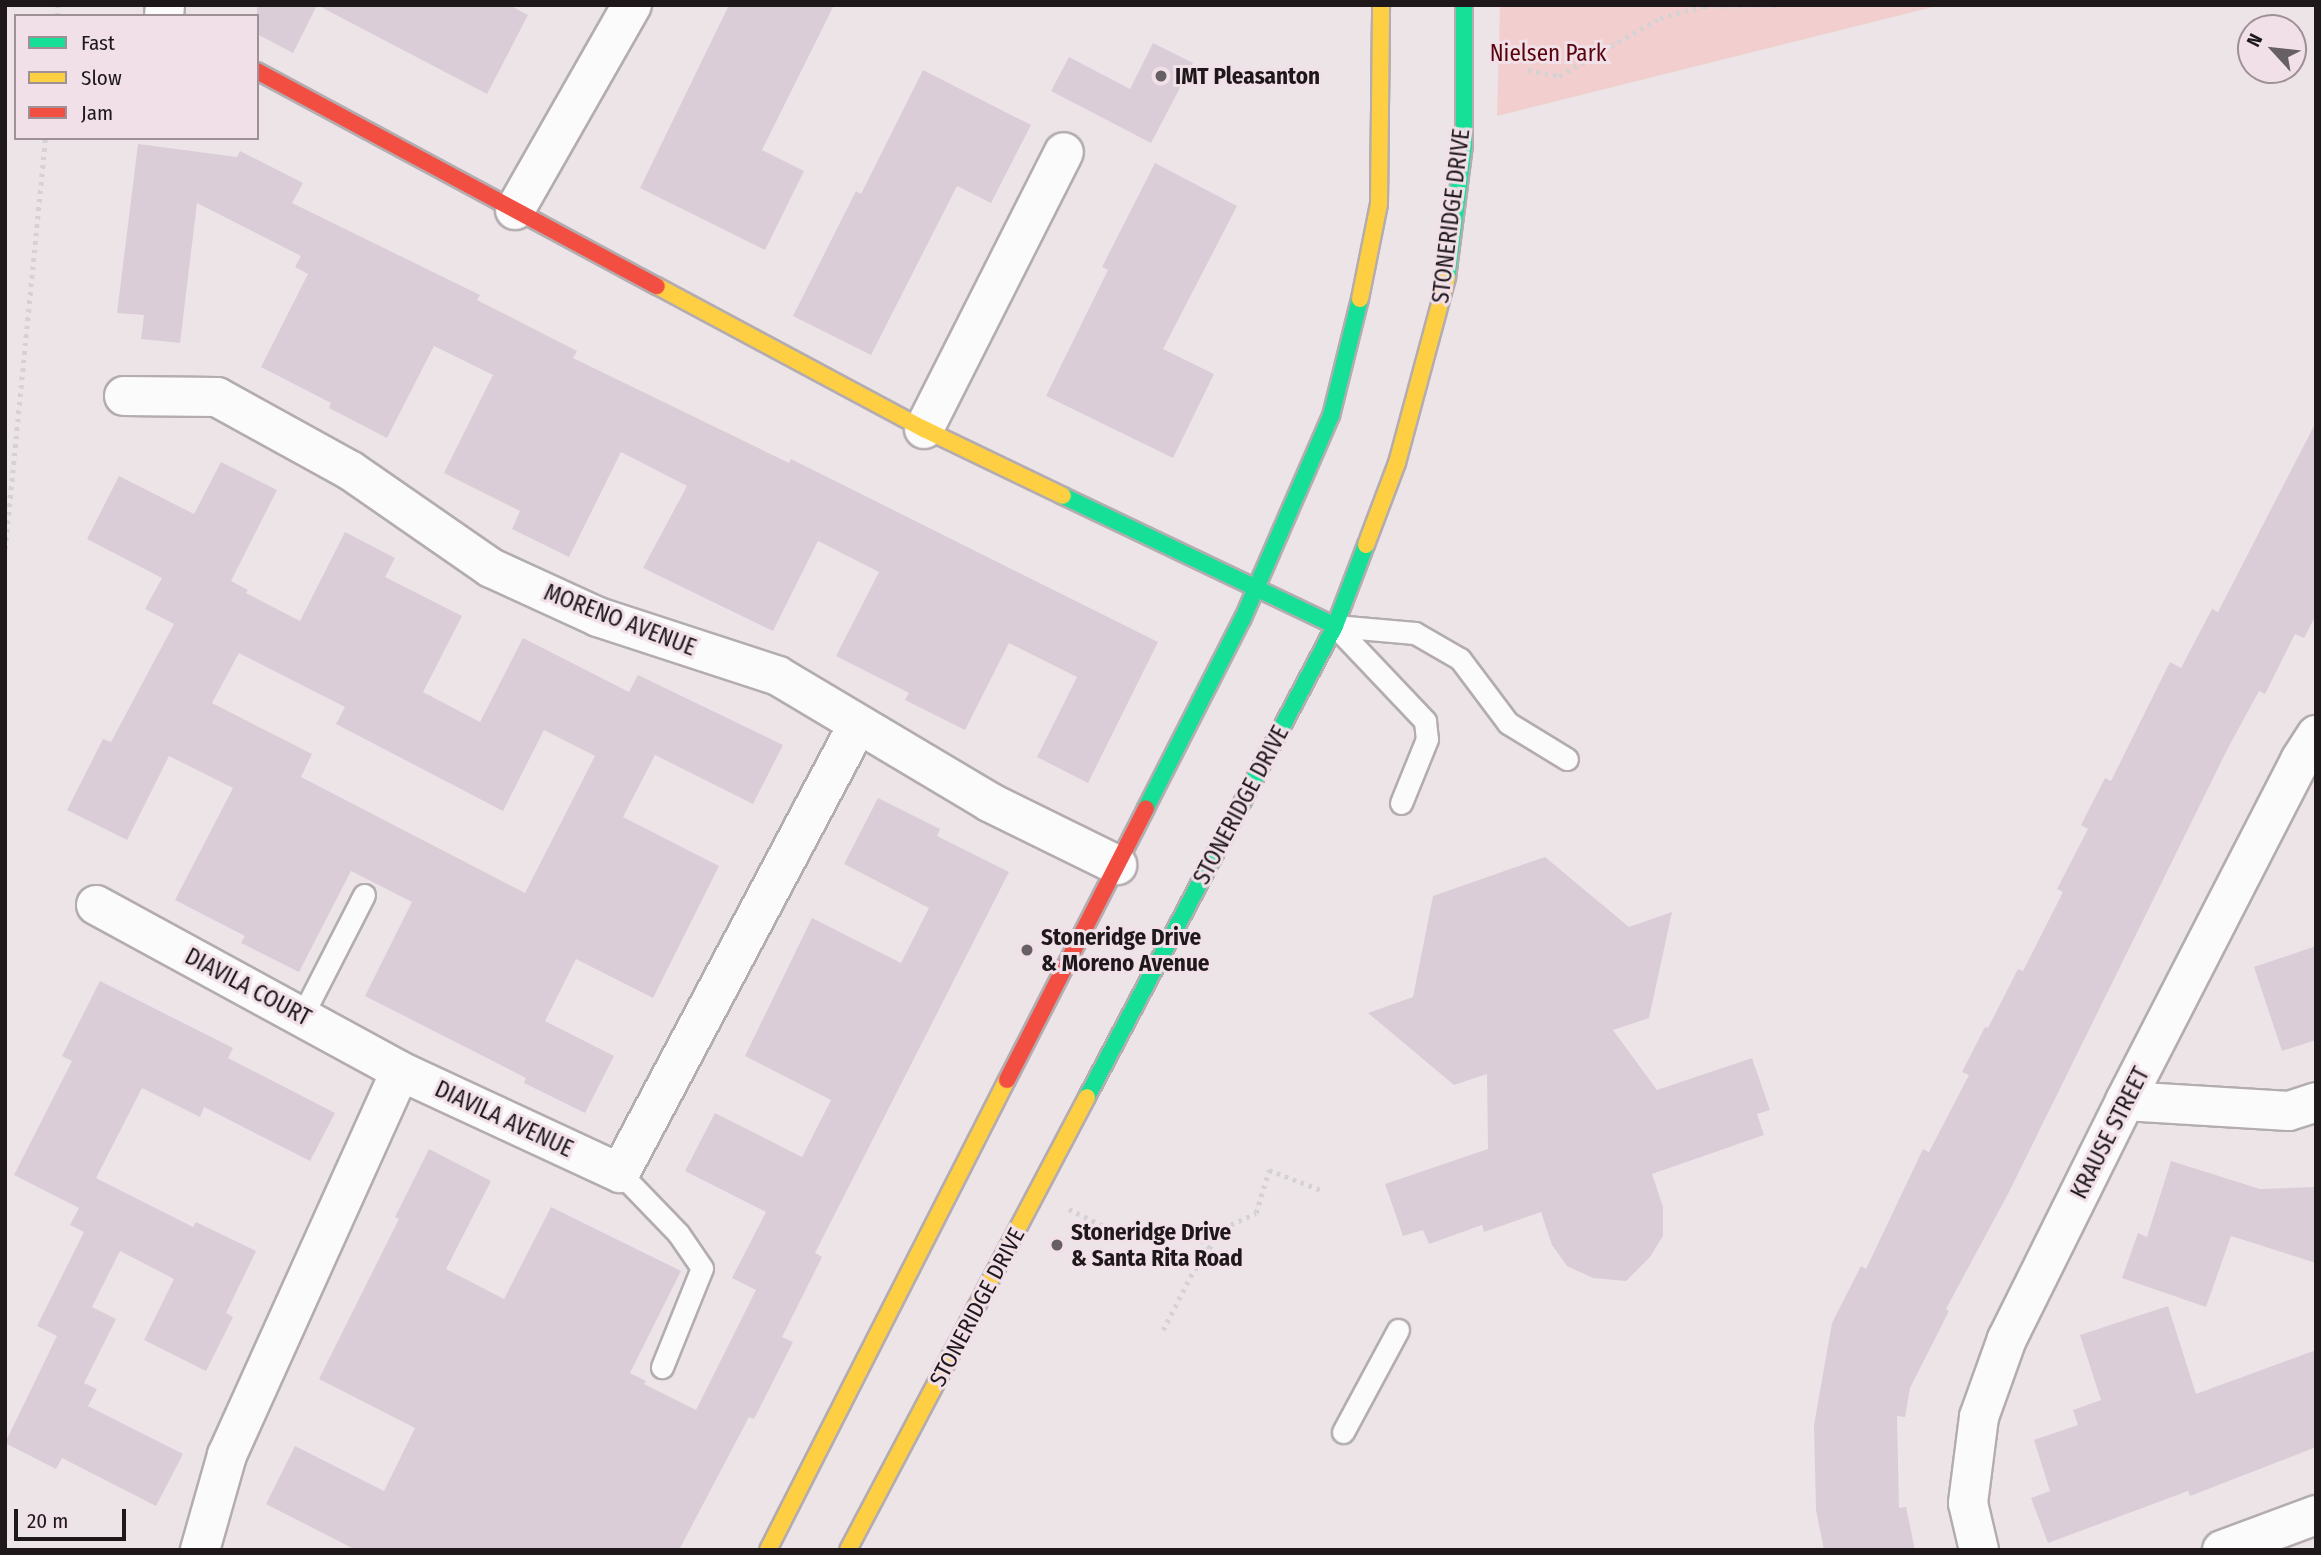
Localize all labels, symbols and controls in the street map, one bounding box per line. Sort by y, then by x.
legend [14,14,259,140]
north arrow [2237,14,2307,84]
text: Fast [81,30,115,56]
text: N [2242,30,2267,50]
park label: Nielsen Park [1490,39,1606,67]
place label: IMT Pleasanton [1175,62,1320,90]
text: Slow [81,65,122,91]
marker: IMT Pleasanton [1153,68,1169,84]
text: Jam [81,100,113,126]
street label: STONERIDGE DRIVE [1427,127,1475,305]
street label: MORENO AVENUE [540,578,700,662]
street label: STONERIDGE DRIVE [1188,721,1294,889]
place label: Stoneridge Drive & Moreno Avenue [1041,923,1210,977]
street label: DIAVILA COURT [180,942,316,1032]
marker: Stoneridge Drive & Moreno Avenue [1019,942,1035,958]
street label: KRAUSE STREET [2065,1063,2155,1203]
street label: DIAVILA AVENUE [431,1075,577,1163]
place label: Stoneridge Drive & Santa Rita Road [1071,1218,1243,1272]
street label: STONERIDGE DRIVE [924,1223,1030,1391]
marker: Stoneridge Drive & Santa Rita Road [1049,1237,1065,1253]
scale bar [18,1496,130,1540]
text: 20 m [27,1508,68,1534]

